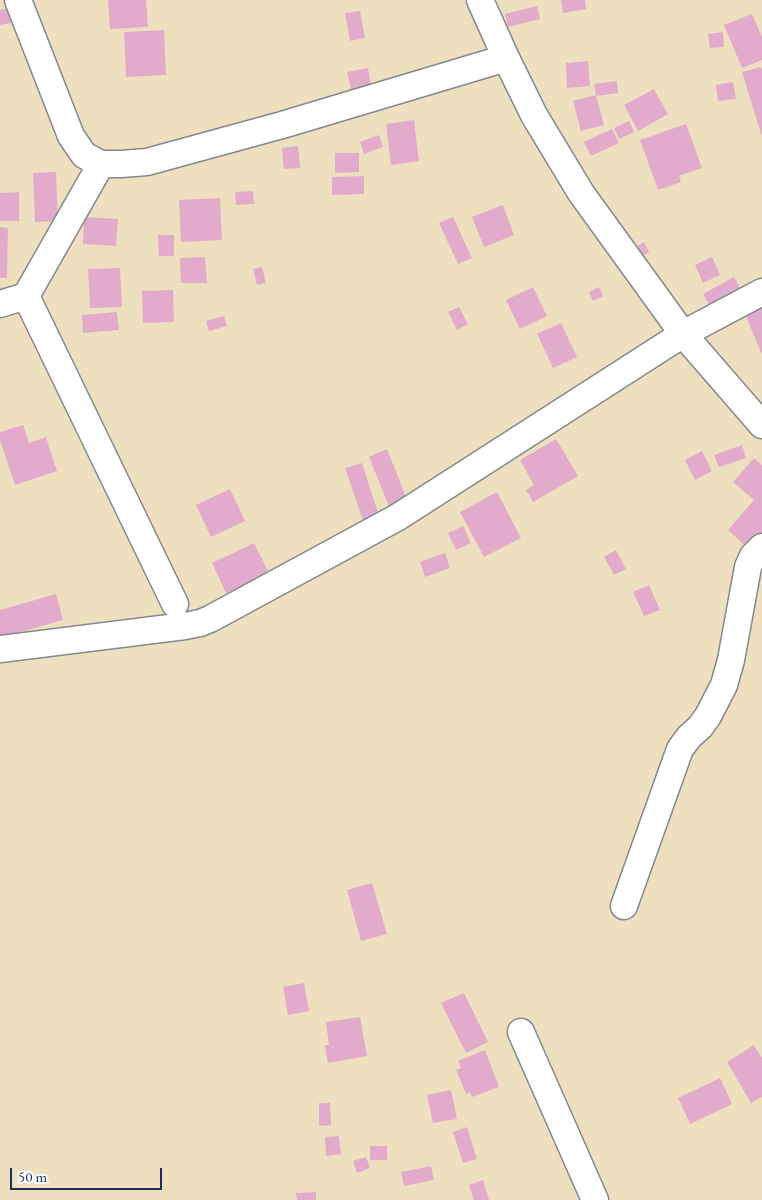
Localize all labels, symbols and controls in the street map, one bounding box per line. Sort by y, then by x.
scale bar [12,1158,165,1190]
text: 50 m [18,1167,47,1186]

